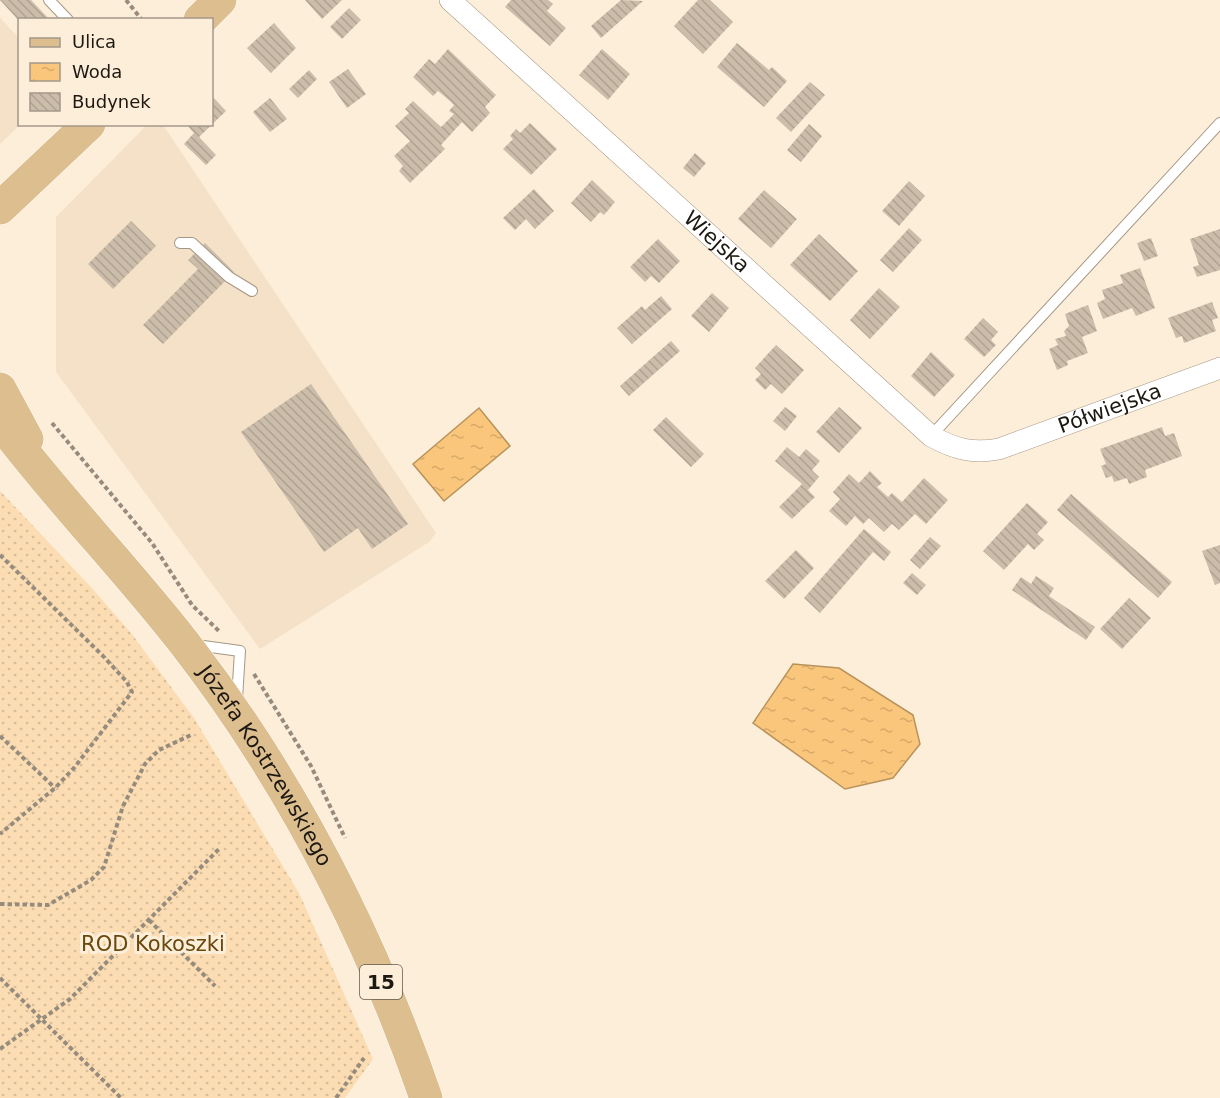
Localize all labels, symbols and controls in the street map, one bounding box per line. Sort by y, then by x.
legend [18,18,213,126]
text: Ulica [72,31,116,52]
text: Woda [72,61,122,82]
text: Budynek [72,91,151,112]
street label: Wiejska [679,206,755,278]
street label: Półwiejska [1055,379,1165,438]
street label: Józefa Kostrzewskiego [192,659,337,870]
park label: ROD Kokoszki [81,932,225,956]
road number: 15 [360,965,402,999]

